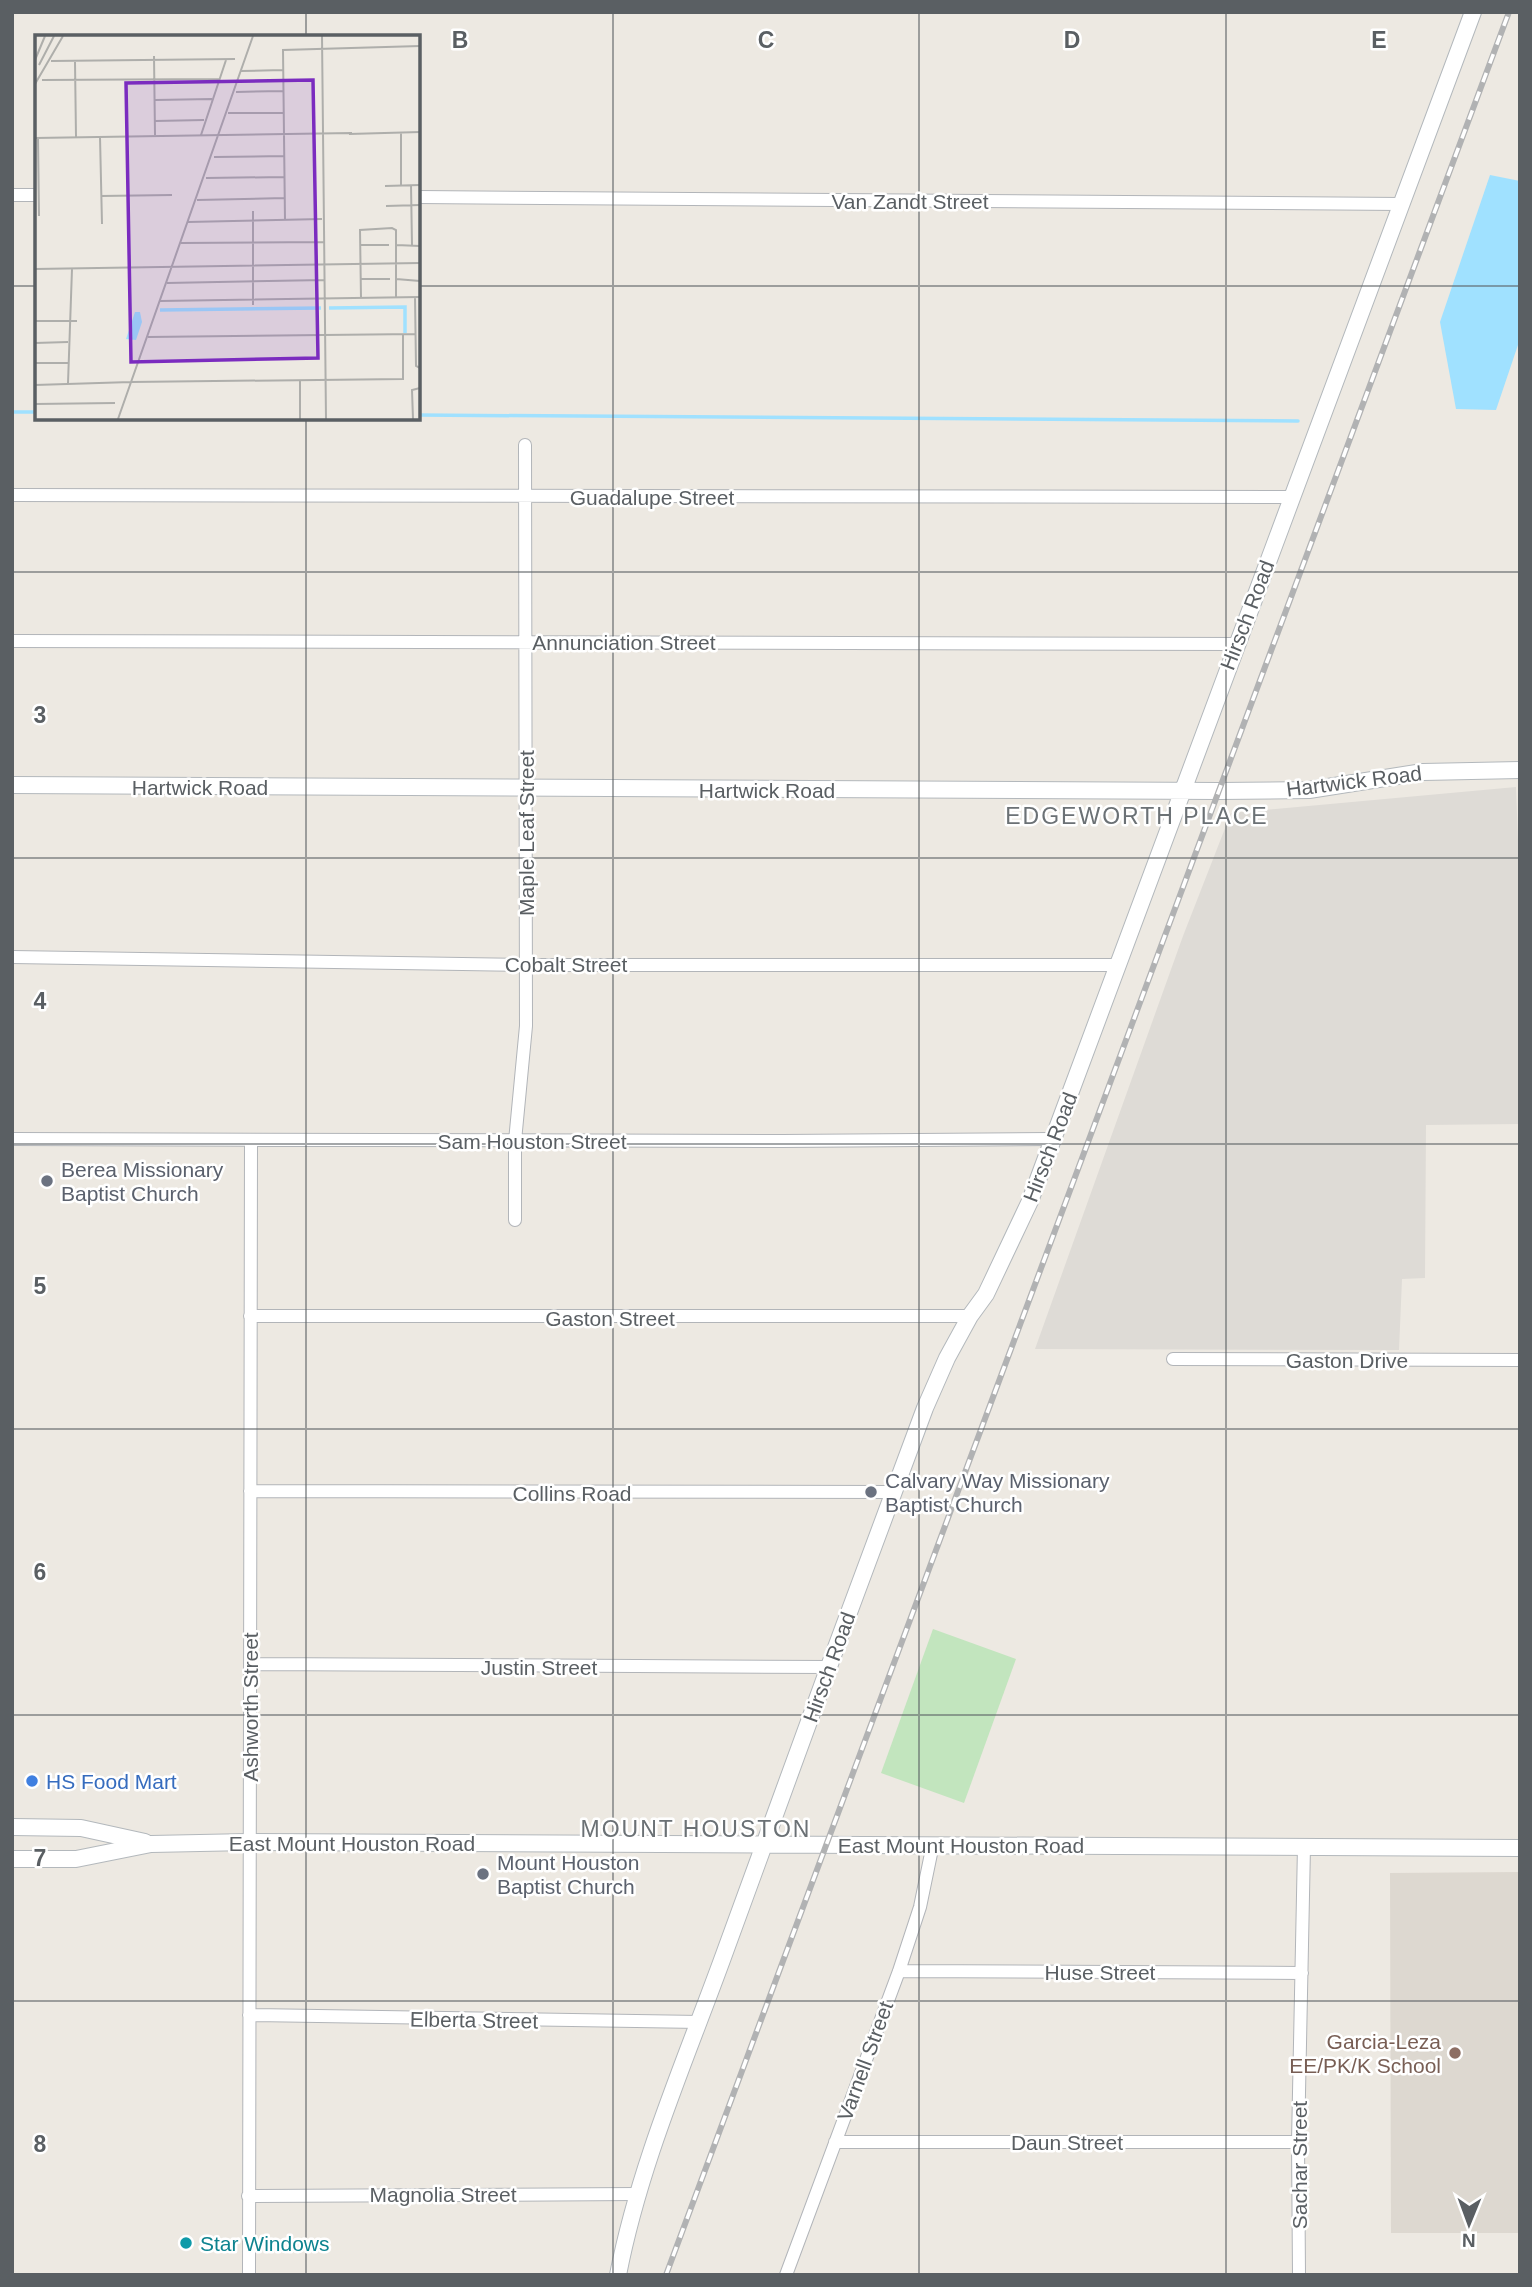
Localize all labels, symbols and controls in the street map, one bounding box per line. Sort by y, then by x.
text: B [452,27,468,53]
text: C [758,27,774,53]
text: D [1064,27,1080,53]
text: E [1371,27,1387,53]
inset map [35,35,420,420]
street label: Van Zandt Street [831,190,989,213]
street label: Guadalupe Street [570,486,734,509]
street label: Hirsch Road [1216,557,1278,673]
street label: Annunciation Street [532,631,716,654]
text: 3 [34,702,46,728]
street label: Maple Leaf Street [515,750,538,916]
street label: Hartwick Road [1285,761,1423,801]
street label: Hartwick Road [132,776,268,799]
street label: Hartwick Road [699,779,835,802]
district label: EDGEWORTH PLACE [1005,803,1269,829]
street label: Cobalt Street [505,953,627,976]
text: 4 [34,988,47,1014]
street label: Hirsch Road [1019,1089,1081,1205]
street label: Sam Houston Street [437,1130,627,1153]
place label: Berea Missionary Baptist Church [61,1158,224,1205]
marker: Berea Missionary Baptist Church [39,1173,55,1189]
text: 5 [34,1273,47,1299]
street label: Gaston Street [545,1307,675,1330]
street label: Gaston Drive [1286,1349,1408,1372]
place label: Calvary Way Missionary Baptist Church [885,1469,1110,1516]
street label: Collins Road [512,1482,632,1505]
marker: Calvary Way Missionary Baptist Church [863,1484,879,1500]
text: 6 [34,1559,46,1585]
street label: Hirsch Road [798,1609,860,1725]
street label: Ashworth Street [239,1632,262,1782]
street label: Justin Street [481,1656,598,1679]
place label: HS Food Mart [46,1770,177,1793]
marker: HS Food Mart [24,1773,40,1789]
district label: MOUNT HOUSTON [581,1816,811,1842]
street label: East Mount Houston Road [229,1832,475,1855]
street label: East Mount Houston Road [838,1834,1084,1857]
text: 7 [34,1845,46,1871]
place label: Mount Houston Baptist Church [497,1851,639,1898]
marker: Mount Houston Baptist Church [475,1866,491,1882]
street label: Huse Street [1045,1961,1156,1984]
street label: Varnell Street [833,1998,897,2124]
street label: Elberta Street [410,2007,539,2033]
place label: Garcia-Leza EE/PK/K School [1289,2030,1441,2077]
marker: Garcia-Leza EE/PK/K School [1447,2045,1463,2061]
street label: Sachar Street [1288,2101,1311,2229]
text: 8 [34,2131,47,2157]
street label: Daun Street [1011,2131,1123,2154]
street label: Magnolia Street [369,2183,517,2206]
north arrow [1434,2189,1504,2259]
text: N [1462,2230,1476,2251]
place label: Star Windows [200,2232,330,2255]
marker: Star Windows [178,2235,194,2251]

